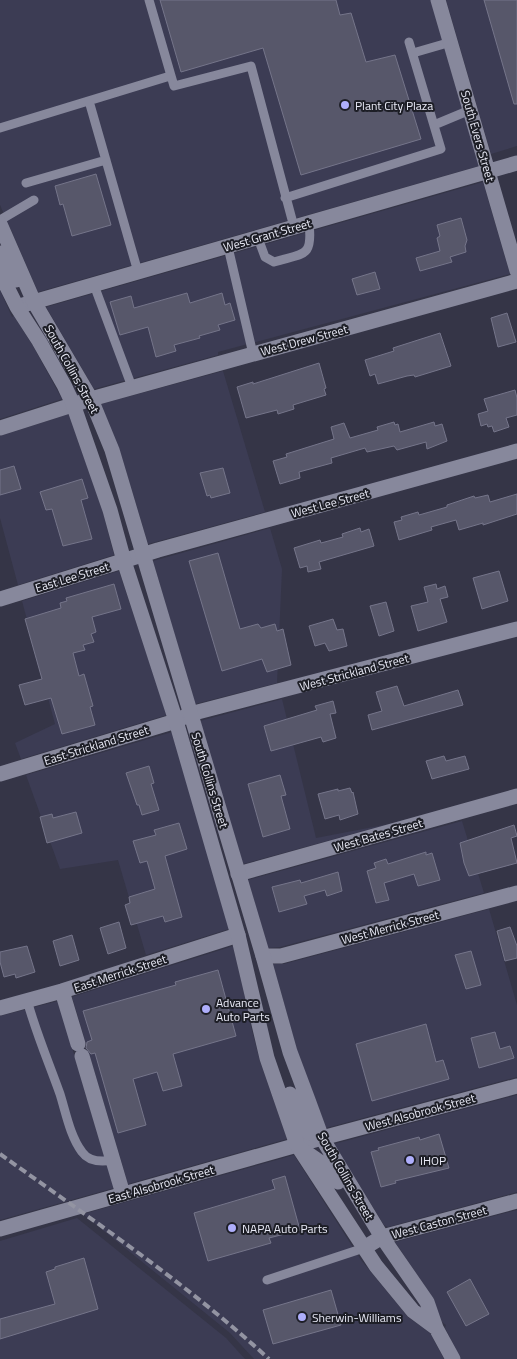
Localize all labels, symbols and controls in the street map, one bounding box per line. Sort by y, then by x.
street label: South Evers Street [456,88,500,185]
place label: Plant City Plaza [355,96,433,115]
marker: Plant City Plaza [339,99,351,111]
street label: West Grant Street [221,213,314,257]
street label: West Drew Street [258,319,350,361]
street label: South Collins Street [40,321,105,418]
street label: West Lee Street [289,483,372,523]
street label: East Lee Street [33,557,112,597]
street label: West Strickland Street [297,648,412,696]
street label: East Strickland Street [41,720,151,770]
street label: South Collins Street [186,730,234,831]
street label: West Bates Street [331,813,425,857]
street label: West Merrick Street [339,905,442,949]
street label: East Merrick Street [71,949,170,997]
place label: Advance Auto Parts [216,993,270,1026]
marker: Advance Auto Parts [200,1003,212,1015]
street label: West Alsobrook Street [363,1088,478,1136]
street label: South Collins Street [313,1128,379,1224]
place label: IHOP [420,1151,446,1170]
marker: IHOP [404,1154,416,1166]
street label: East Alsobrook Street [106,1160,217,1208]
street label: West Caston Street [389,1200,489,1244]
place label: NAPA Auto Parts [242,1219,328,1238]
marker: NAPA Auto Parts [226,1222,238,1234]
place label: Sherwin-Williams [312,1308,402,1327]
marker: Sherwin-Williams [296,1311,308,1323]

